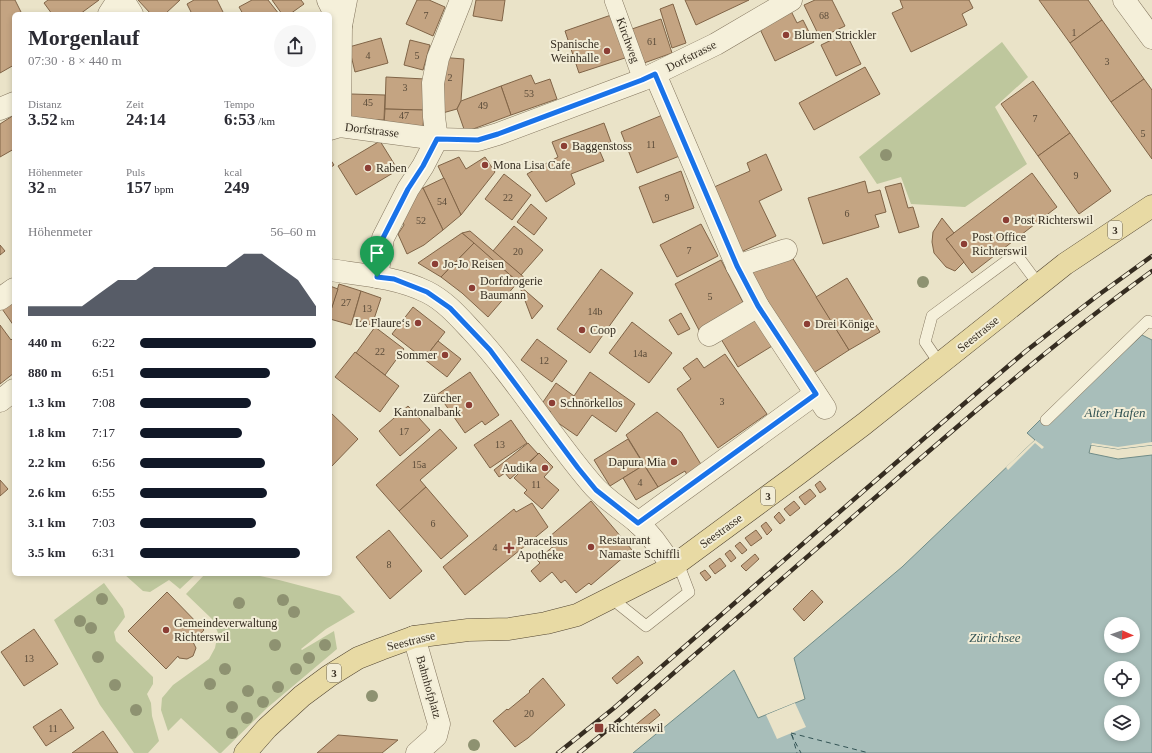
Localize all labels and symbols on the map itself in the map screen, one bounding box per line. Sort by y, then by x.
house number: 7 [424,10,429,21]
house number: 68 [819,10,829,21]
street label: Kirchweg [613,15,643,65]
house number: 1 [1072,27,1077,38]
place label: Blumen Strickler [794,28,876,42]
marker: Blumen Strickler [781,30,791,40]
house number: 61 [647,36,657,47]
place label: Spanische Weinhalle [550,37,599,65]
street label: Dorfstrasse [663,37,719,75]
marker: Spanische Weinhalle [602,46,612,56]
house number: 4 [366,50,371,61]
house number: 5 [415,50,420,61]
house number: 3 [1105,56,1110,67]
house number: 2 [448,72,453,83]
house number: 3 [403,82,408,93]
house number: 53 [524,88,534,99]
house number: 45 [363,97,373,108]
house number: 49 [478,100,488,111]
house number: 47 [399,110,409,121]
house number: 7 [1033,113,1038,124]
street label: Dorfstrasse [344,120,400,140]
house number: 5 [1141,128,1146,139]
place label: Baggenstoss [572,139,632,153]
house number: 11 [646,139,656,150]
marker: Baggenstoss [559,141,569,151]
place label: Mona Lisa Cafe [493,158,570,172]
marker: Mona Lisa Cafe [480,160,490,170]
place label: Raben [376,161,407,175]
marker: Raben [363,163,373,173]
house number: 9 [1074,170,1079,181]
house number: 22 [503,192,513,203]
house number: 9 [665,192,670,203]
house number: 54 [437,196,447,207]
house number: 6 [845,208,850,219]
place label: Post Richterswil [1014,213,1094,227]
house number: 52 [416,215,426,226]
marker: Post Richterswil [1001,215,1011,225]
road number: 3 [1108,221,1122,239]
place label: Post Office Richterswil [972,230,1028,258]
pin [360,236,394,277]
marker: Post Office Richterswil [959,239,969,249]
house number: 7 [687,245,692,256]
house number: 20 [513,246,523,257]
place label: Jo-Jo Reisen [443,257,504,271]
marker: Jo-Jo Reisen [430,259,440,269]
place label: Dorfdrogerie Baumann [480,274,543,302]
marker: Dorfdrogerie Baumann [467,283,477,293]
house number: 5 [708,291,713,302]
house number: 27 [341,297,351,308]
house number: 13 [362,303,372,314]
house number: 14b [588,306,603,317]
street label: Seestrasse [954,313,1002,355]
place label: Le Flaure‘s [355,316,410,330]
place label: Drei Könige [815,317,875,331]
marker: Le Flaure‘s [413,318,423,328]
marker: Drei Könige [802,319,812,329]
place label: Coop [590,323,616,337]
marker: Coop [577,325,587,335]
house number: 22 [375,346,385,357]
place label: Sommer [396,348,437,362]
house number: 14a [633,348,648,359]
marker: Sommer [440,350,450,360]
house number: 12 [539,355,549,366]
place label: Zürcher Kantonalbank [394,391,461,419]
place label: Schnörkellos [560,396,623,410]
house number: 3 [720,396,725,407]
marker: Schnörkellos [547,398,557,408]
marker: Zürcher Kantonalbank [464,400,474,410]
water label: Alter Hafen [1083,405,1146,420]
house number: 17 [399,426,409,437]
house number: 13 [495,439,505,450]
place label: Dapura Mia [608,455,667,469]
marker: Dapura Mia [669,457,679,467]
house number: 15a [412,459,427,470]
place label: Audika [502,461,538,475]
marker: Audika [540,463,550,473]
house number: 4 [638,477,643,488]
house number: 11 [531,479,541,490]
road number: 3 [761,487,775,505]
street label: Seestrasse [697,511,745,551]
house number: 6 [431,518,436,529]
place label: Restaurant Namaste Schiffli [599,533,680,561]
place label: Paracelsus Apotheke [517,534,568,562]
house number: 4 [493,542,498,553]
marker: Restaurant Namaste Schiffli [586,542,596,552]
marker: Paracelsus Apotheke [504,543,514,553]
house number: 8 [387,559,392,570]
place label: Gemeindeverwaltung Richterswil [174,616,277,644]
north arrow [1104,617,1140,653]
marker: Gemeindeverwaltung Richterswil [161,625,171,635]
street label: Seestrasse [385,628,437,654]
water label: Zürichsee [969,630,1021,645]
house number: 13 [24,653,34,664]
street label: Bahnhofplatz [413,654,445,720]
road number: 3 [327,664,341,682]
house number: 20 [524,708,534,719]
place label: Richterswil [608,721,664,735]
marker: Richterswil [593,722,605,734]
house number: 11 [48,723,58,734]

